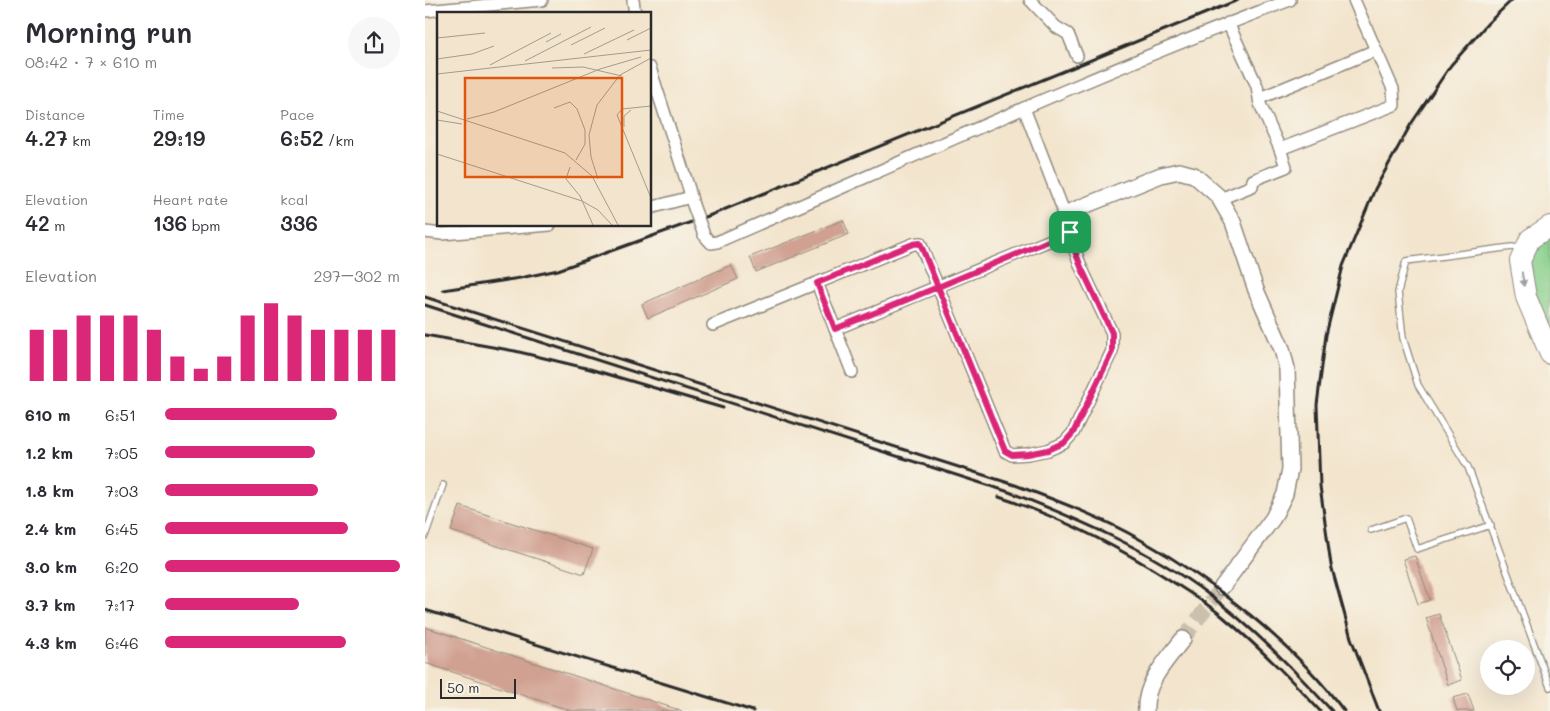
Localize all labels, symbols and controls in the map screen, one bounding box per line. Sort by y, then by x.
inset map [437,12,651,226]
text: Morning run [25,14,192,50]
button: share [348,17,400,69]
text: 08:42 · 7 × 610 m [25,51,157,72]
text: Distance [25,105,85,124]
text: Time [153,105,185,124]
text: Pace [280,105,315,124]
text: 4.27 [25,124,68,151]
text: 29:19 [153,124,205,151]
text: 6:52 [280,124,324,151]
text: km [68,131,91,150]
text: /km [324,131,354,150]
text: Elevation [25,190,88,209]
text: Heart rate [153,190,228,209]
text: kcal [280,190,308,209]
text: 42 [25,209,50,236]
text: 136 [153,209,187,236]
text: 336 [280,209,318,236]
pin [1049,211,1091,253]
text: m [50,216,65,235]
text: bpm [187,216,220,235]
icon: arrive [1056,218,1084,246]
text: Elevation [25,265,97,286]
text: 297–302 m [314,265,400,286]
one-way arrow [1520,271,1528,287]
text: 610 m [25,404,71,425]
text: 6:51 [105,404,136,425]
text: 1.2 km [25,442,73,463]
text: 7:05 [105,442,138,463]
text: 1.8 km [25,480,74,501]
text: 7:03 [105,480,138,501]
text: 2.4 km [25,518,76,539]
text: 6:45 [105,518,138,539]
text: 3.0 km [25,556,77,577]
text: 6:20 [105,556,138,577]
text: 3.7 km [25,594,76,615]
text: 7:17 [105,594,135,615]
text: 4.3 km [25,632,77,653]
text: 6:46 [105,632,139,653]
map controls [1480,640,1535,695]
button: locate [1480,640,1535,695]
scale bar [440,676,516,699]
text: 50 m [447,678,479,697]

